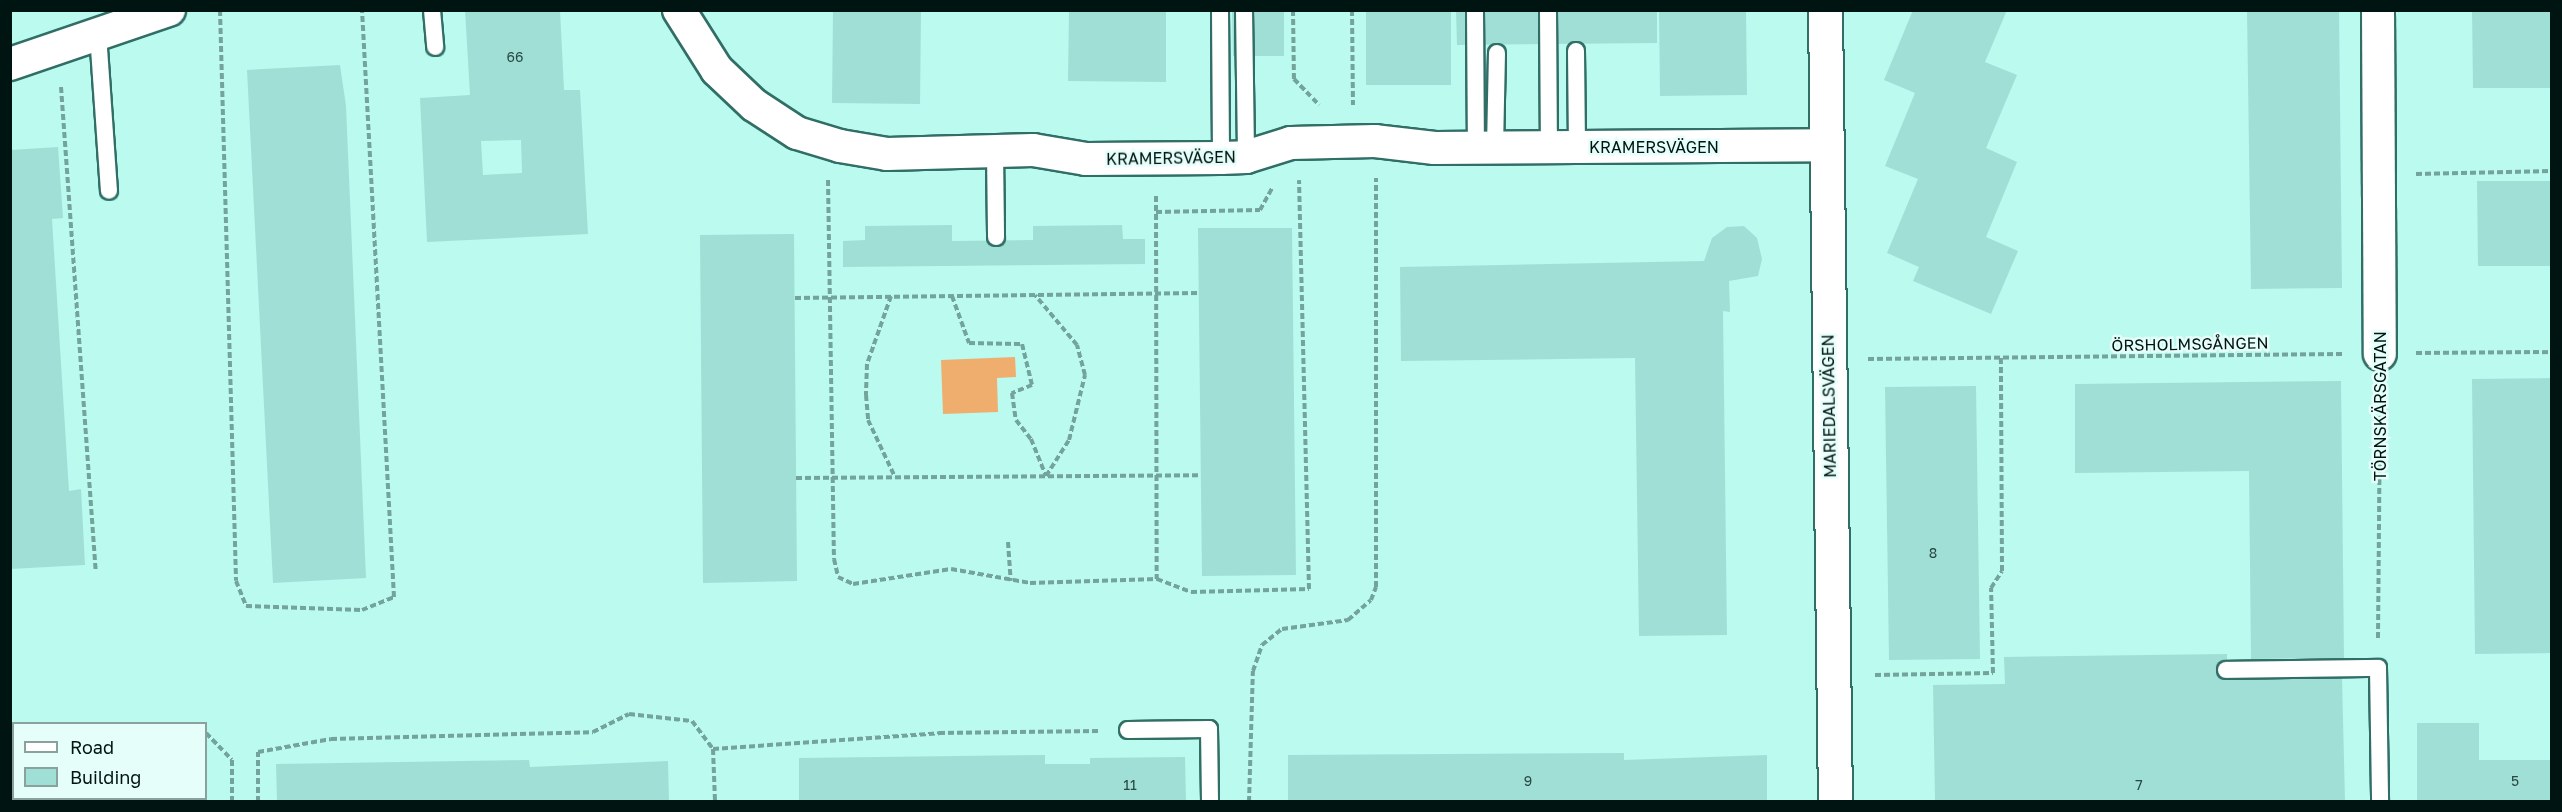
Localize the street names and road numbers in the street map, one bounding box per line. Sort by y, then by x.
street label: KRAMERSVÄGEN [1589,137,1719,157]
street label: KRAMERSVÄGEN [1106,147,1236,169]
street label: TÖRNSKÄRSGATAN [2370,331,2390,481]
street label: ÖRSHOLMSGÅNGEN [2111,333,2269,355]
street label: MARIEDALSVÄGEN [1818,334,1840,478]

